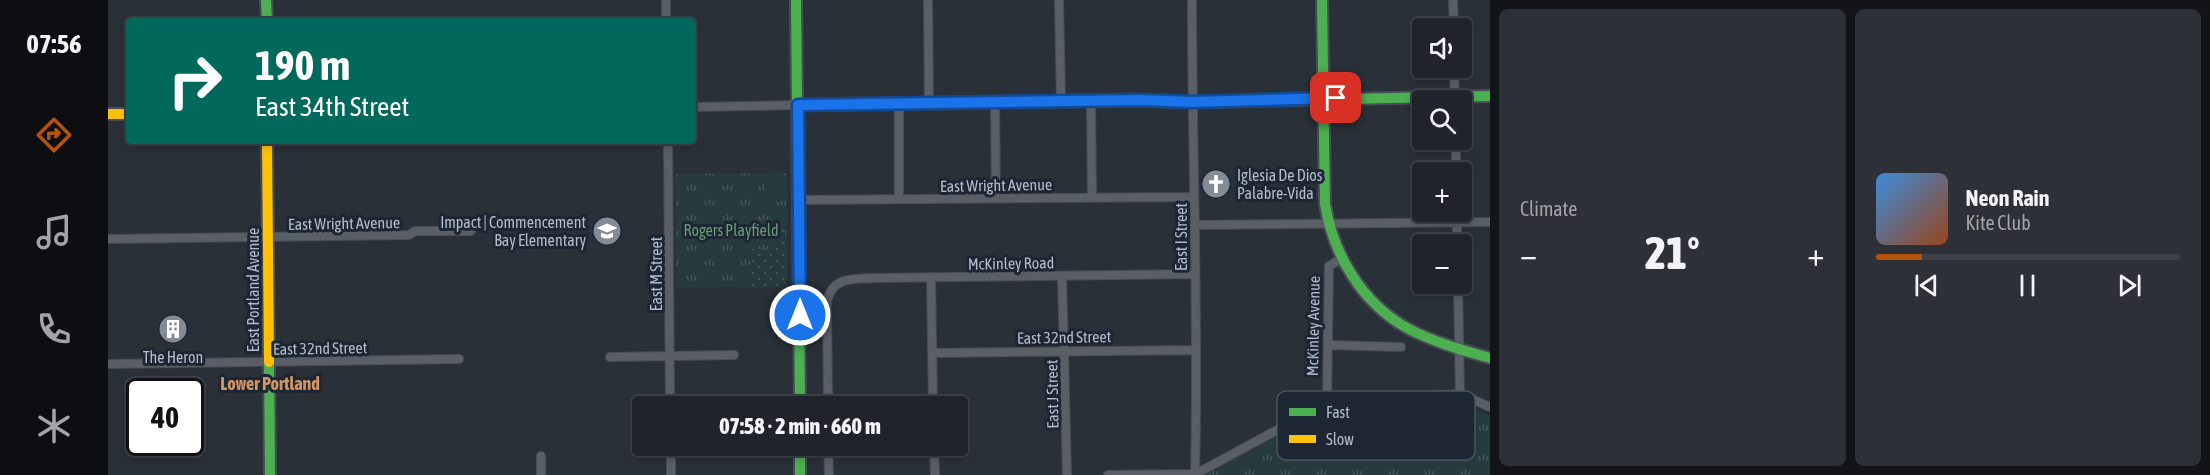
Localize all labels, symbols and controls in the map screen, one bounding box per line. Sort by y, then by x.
map controls [1412,18,1472,294]
button: sound [1412,18,1472,78]
text: 07:56 [26,28,82,59]
text: 190 m [255,41,350,89]
icon: right [156,42,234,120]
pin [1310,72,1361,123]
icon: arrive [1319,81,1352,114]
button: search [1412,90,1472,150]
text: East 34th Street [255,91,409,122]
icon: directions [33,114,75,156]
button: + [1412,162,1472,222]
place label: Iglesia De Dios Palabre-Vida [1237,166,1323,202]
church icon: Iglesia De Dios Palabre-Vida [1200,168,1232,200]
street label: East Wright Avenue [940,175,1052,196]
text: Neon Rain [1966,185,2049,211]
text: Climate [1520,197,1577,220]
street label: East I Street [1172,203,1190,271]
icon: music [33,211,75,253]
text: Kite Club [1966,211,2031,234]
street label: East Wright Avenue [288,213,400,234]
place label: Impact | Commencement Bay Elementary [440,213,586,250]
school or university icon: Impact | Commencement Bay Elementary [591,215,623,247]
park label: Rogers Playfield [683,221,779,240]
text: 21° [1645,227,1700,279]
street label: East Portland Avenue [244,228,262,352]
button: − [1412,234,1472,294]
text: − [1520,235,1537,273]
text: + [1807,235,1824,273]
street label: East M Street [647,236,665,311]
street label: McKinley Road [968,253,1054,274]
icon: previous [1910,269,1943,302]
icon: pause [2011,269,2044,302]
icon: next [2113,269,2146,302]
street label: McKinley Avenue [1303,276,1324,376]
position arrow [768,283,832,347]
icon: phone [33,308,75,350]
building icon: The Heron [157,313,189,345]
street label: East 32nd Street [1017,327,1112,347]
street label: East 32nd Street [273,338,368,358]
place label: The Heron [143,348,203,366]
street label: East J Street [1042,359,1062,429]
district label: Lower Portland [220,373,320,394]
speed limit sign: 40 [126,378,204,456]
legend [1277,391,1475,460]
text: Fast [1326,403,1350,421]
icon: climate [33,405,75,447]
text: 07:58 · 2 min · 660 m [719,413,881,439]
text: Slow [1326,430,1354,448]

